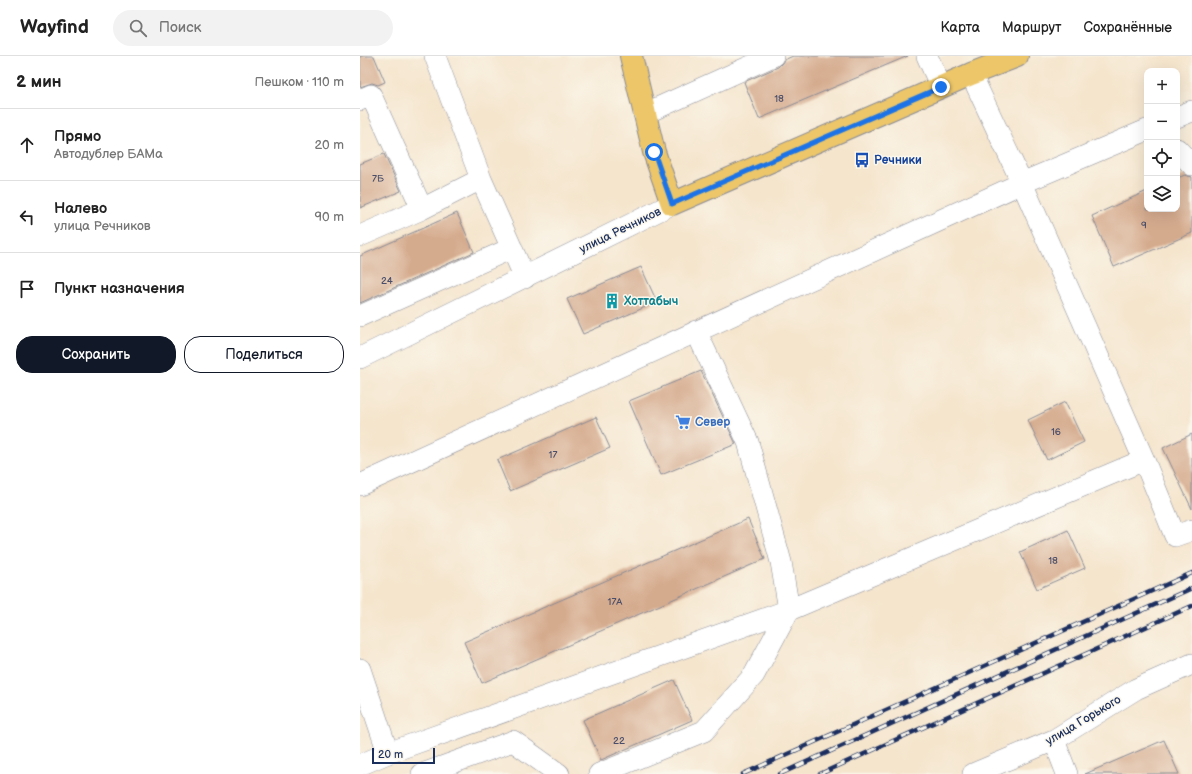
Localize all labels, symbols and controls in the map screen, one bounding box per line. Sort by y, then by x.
search box [113,10,393,46]
text: Wayfind [20,16,89,39]
icon: search [127,17,149,39]
text: Поиск [159,18,202,37]
text: Карта [941,19,980,36]
text: Маршрут [1002,19,1062,36]
text: Сохранённые [1084,19,1172,36]
map controls [1144,68,1180,212]
button: + [1144,68,1180,104]
text: 2 мин [16,72,62,92]
text: Пешком · 110 m [255,74,344,90]
route end [932,78,950,96]
house number: 18 [774,93,784,105]
button: − [1144,104,1180,140]
text: Прямо [54,127,101,146]
icon: ahead [16,134,38,156]
text: 20 m [314,137,344,153]
button: locate [1144,140,1180,176]
route start [645,143,663,161]
text: Автодублер БАМа [54,146,163,162]
bus stop icon: Речники [853,151,871,169]
place label: Речники [874,153,922,168]
house number: 7Б [372,173,384,185]
button: layers [1144,176,1180,212]
text: Налево [54,199,107,218]
street label: улица Речников [577,204,664,257]
icon: left [16,206,38,228]
text: 90 m [315,209,344,225]
text: улица Речников [54,218,151,234]
house number: 9 [1141,219,1147,231]
house number: 24 [381,275,393,287]
icon: arrive [16,278,38,300]
text: Пункт назначения [54,279,185,298]
building icon: Хоттабыч [603,292,621,310]
place label: Хоттабыч [623,294,678,309]
button: Сохранить [16,336,176,373]
button: Поделиться [184,336,344,373]
supermarket icon: Север [674,413,692,431]
place label: Север [695,415,730,430]
house number: 16 [1051,426,1061,438]
house number: 17 [549,449,557,461]
house number: 18 [1048,555,1058,567]
house number: 17А [608,596,623,608]
street label: улица Горького [1043,692,1124,749]
house number: 22 [613,735,625,747]
scale bar [372,746,435,765]
text: 20 m [378,748,403,761]

